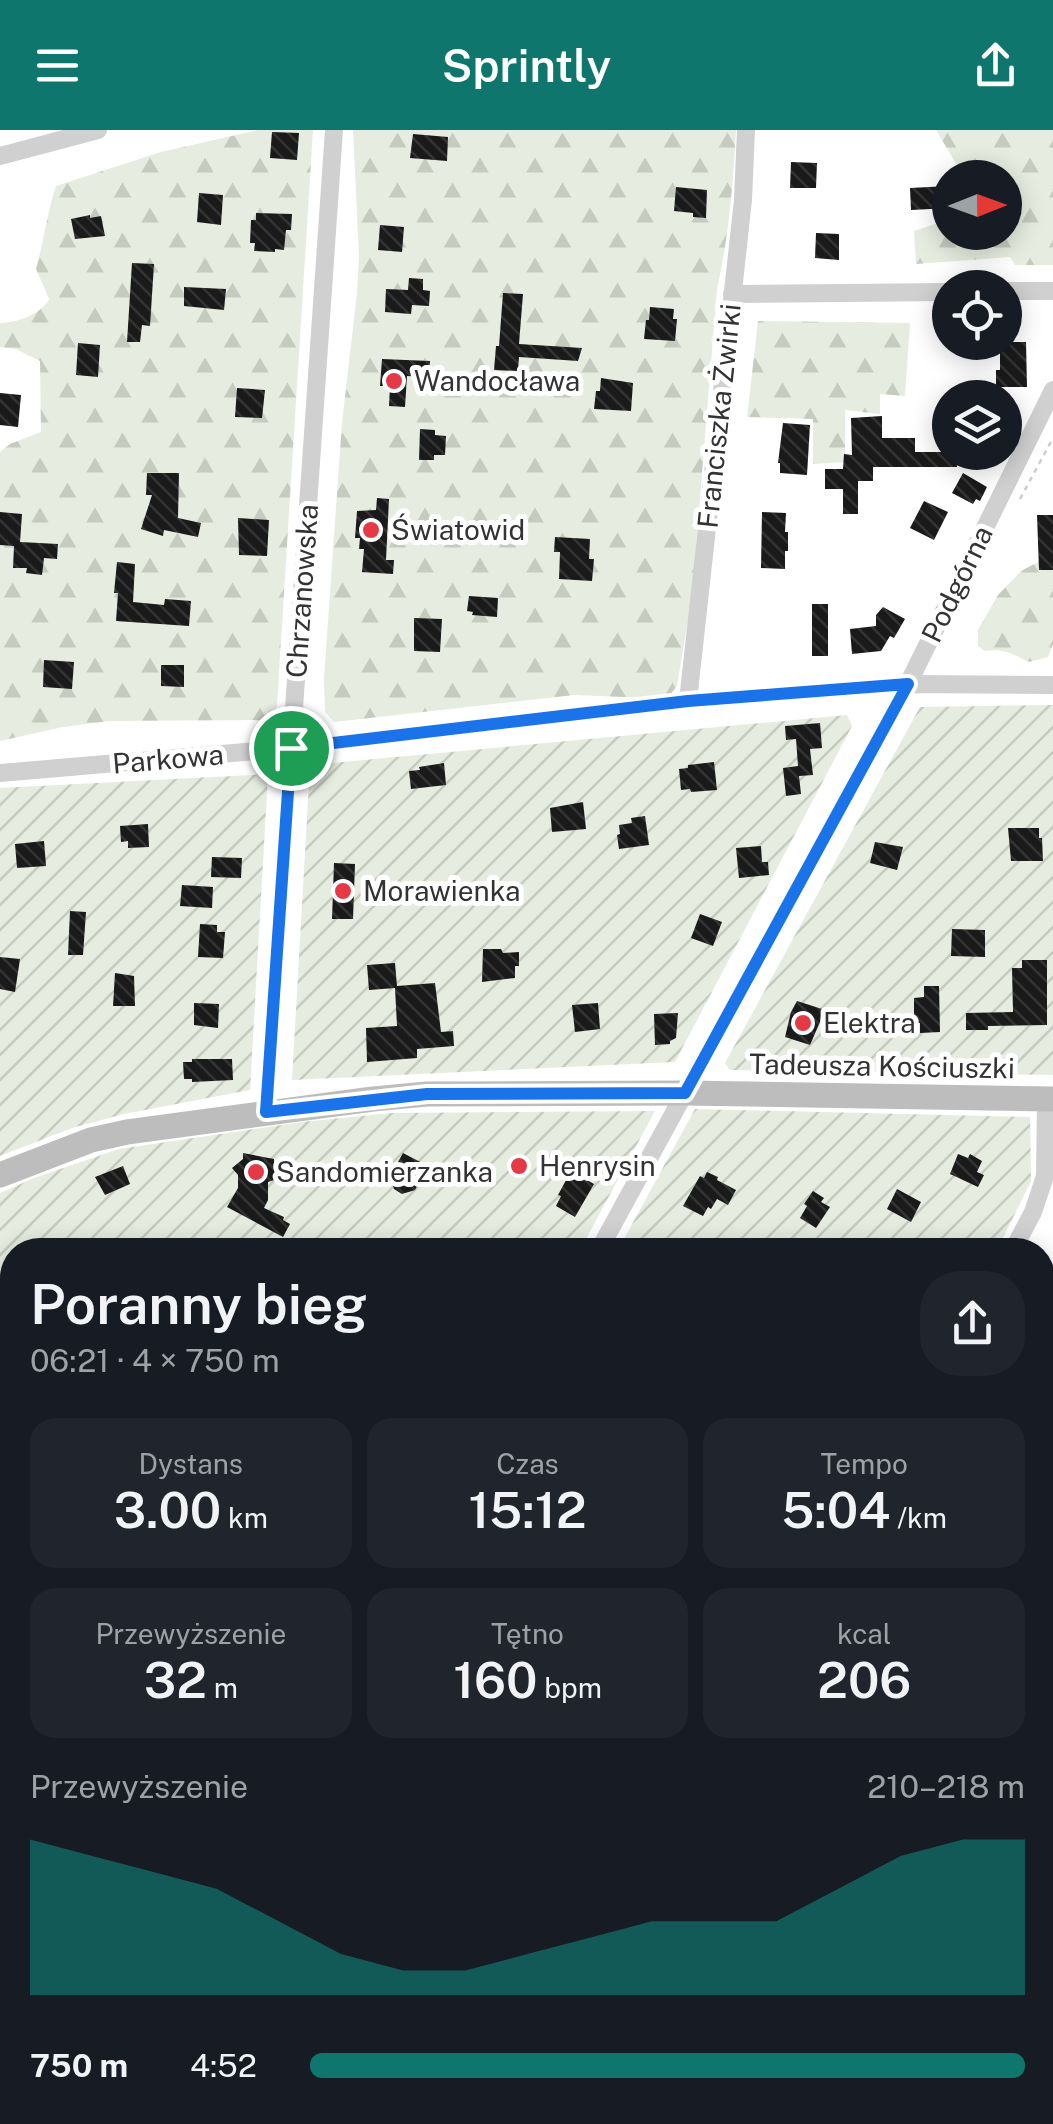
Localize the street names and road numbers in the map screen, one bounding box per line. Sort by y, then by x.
street label: Franciszka Żwirki [690,302,747,530]
street label: Chrzanowska [279,503,324,679]
street label: Podgórna [914,520,999,647]
street label: Parkowa [111,737,225,780]
street label: Tadeusza Kościuszki [749,1047,1015,1084]

